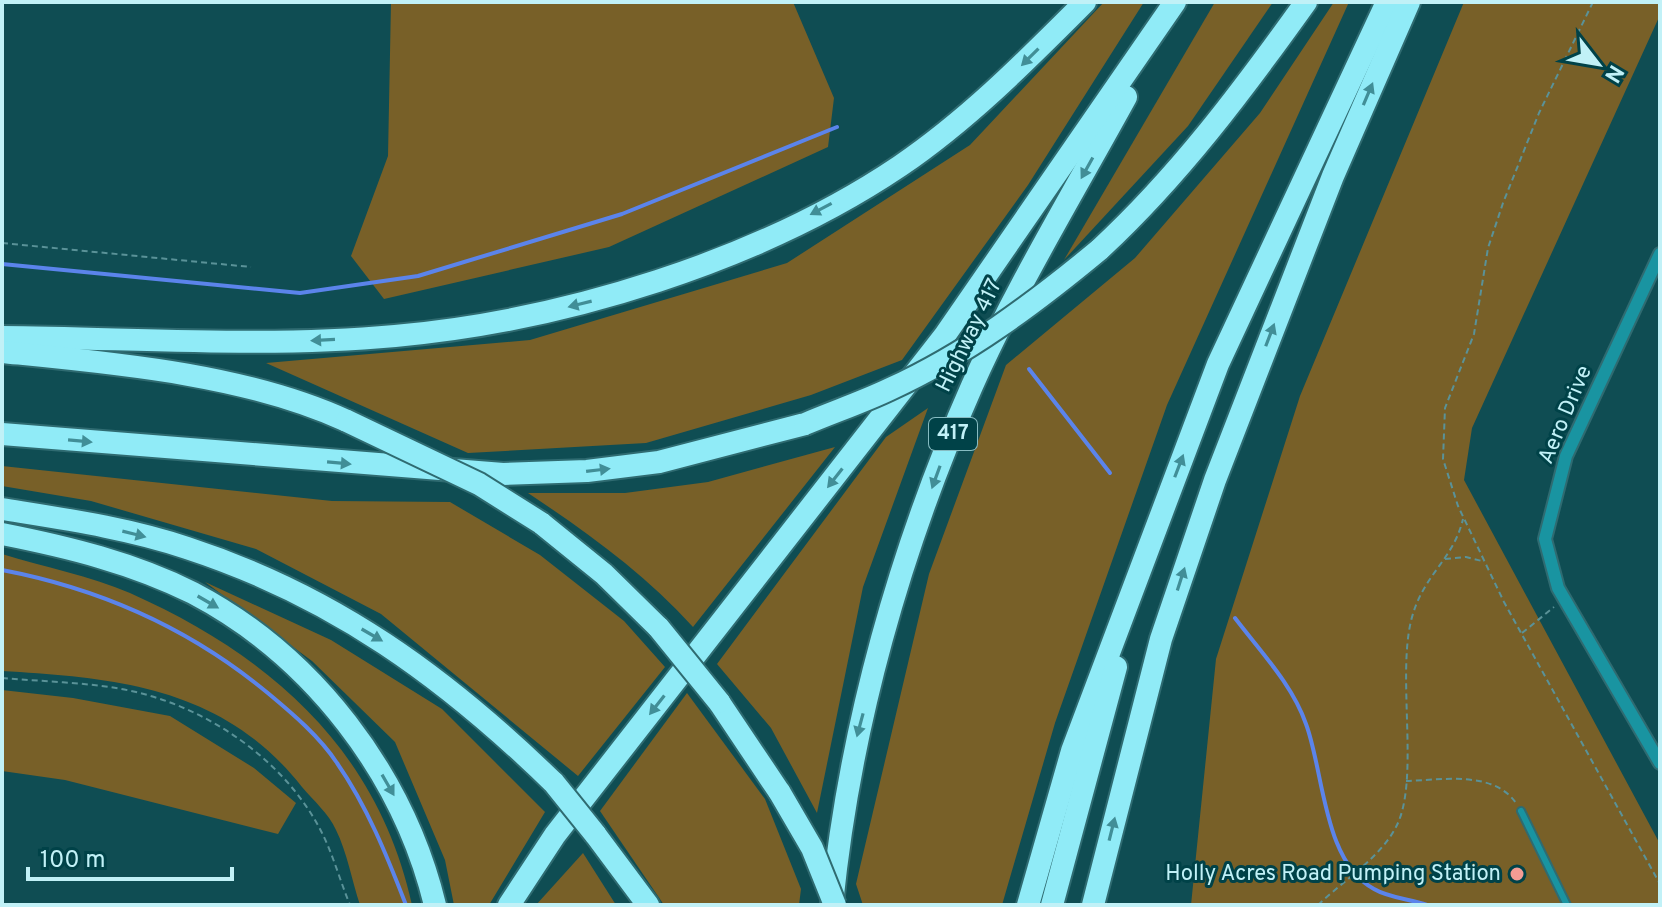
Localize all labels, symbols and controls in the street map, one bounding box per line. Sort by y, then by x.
north arrow [1558,24,1638,104]
one-way arrow [1021,47,1040,66]
text: N [1597,59,1629,87]
one-way arrow [1362,82,1375,106]
one-way arrow [1080,157,1094,180]
one-way arrow [810,202,832,216]
street label: Highway 417 [931,275,1009,397]
one-way arrow [567,298,592,311]
one-way arrow [1264,322,1277,346]
one-way arrow [310,333,335,346]
street label: Aero Drive [1533,362,1599,468]
road number: 417 [929,418,977,450]
one-way arrow [68,435,93,448]
one-way arrow [1173,454,1186,478]
one-way arrow [327,457,352,470]
one-way arrow [586,463,611,476]
one-way arrow [929,465,942,489]
one-way arrow [827,468,843,488]
one-way arrow [121,528,146,540]
one-way arrow [1175,566,1187,590]
one-way arrow [197,595,219,609]
one-way arrow [361,628,383,642]
one-way arrow [649,695,666,715]
one-way arrow [853,713,865,738]
one-way arrow [381,774,395,796]
one-way arrow [1106,817,1118,842]
scale bar [28,831,232,881]
text: 100 m [40,846,106,876]
place label: Holly Acres Road Pumping Station [1165,861,1501,888]
marker: Holly Acres Road Pumping Station [1508,865,1526,883]

